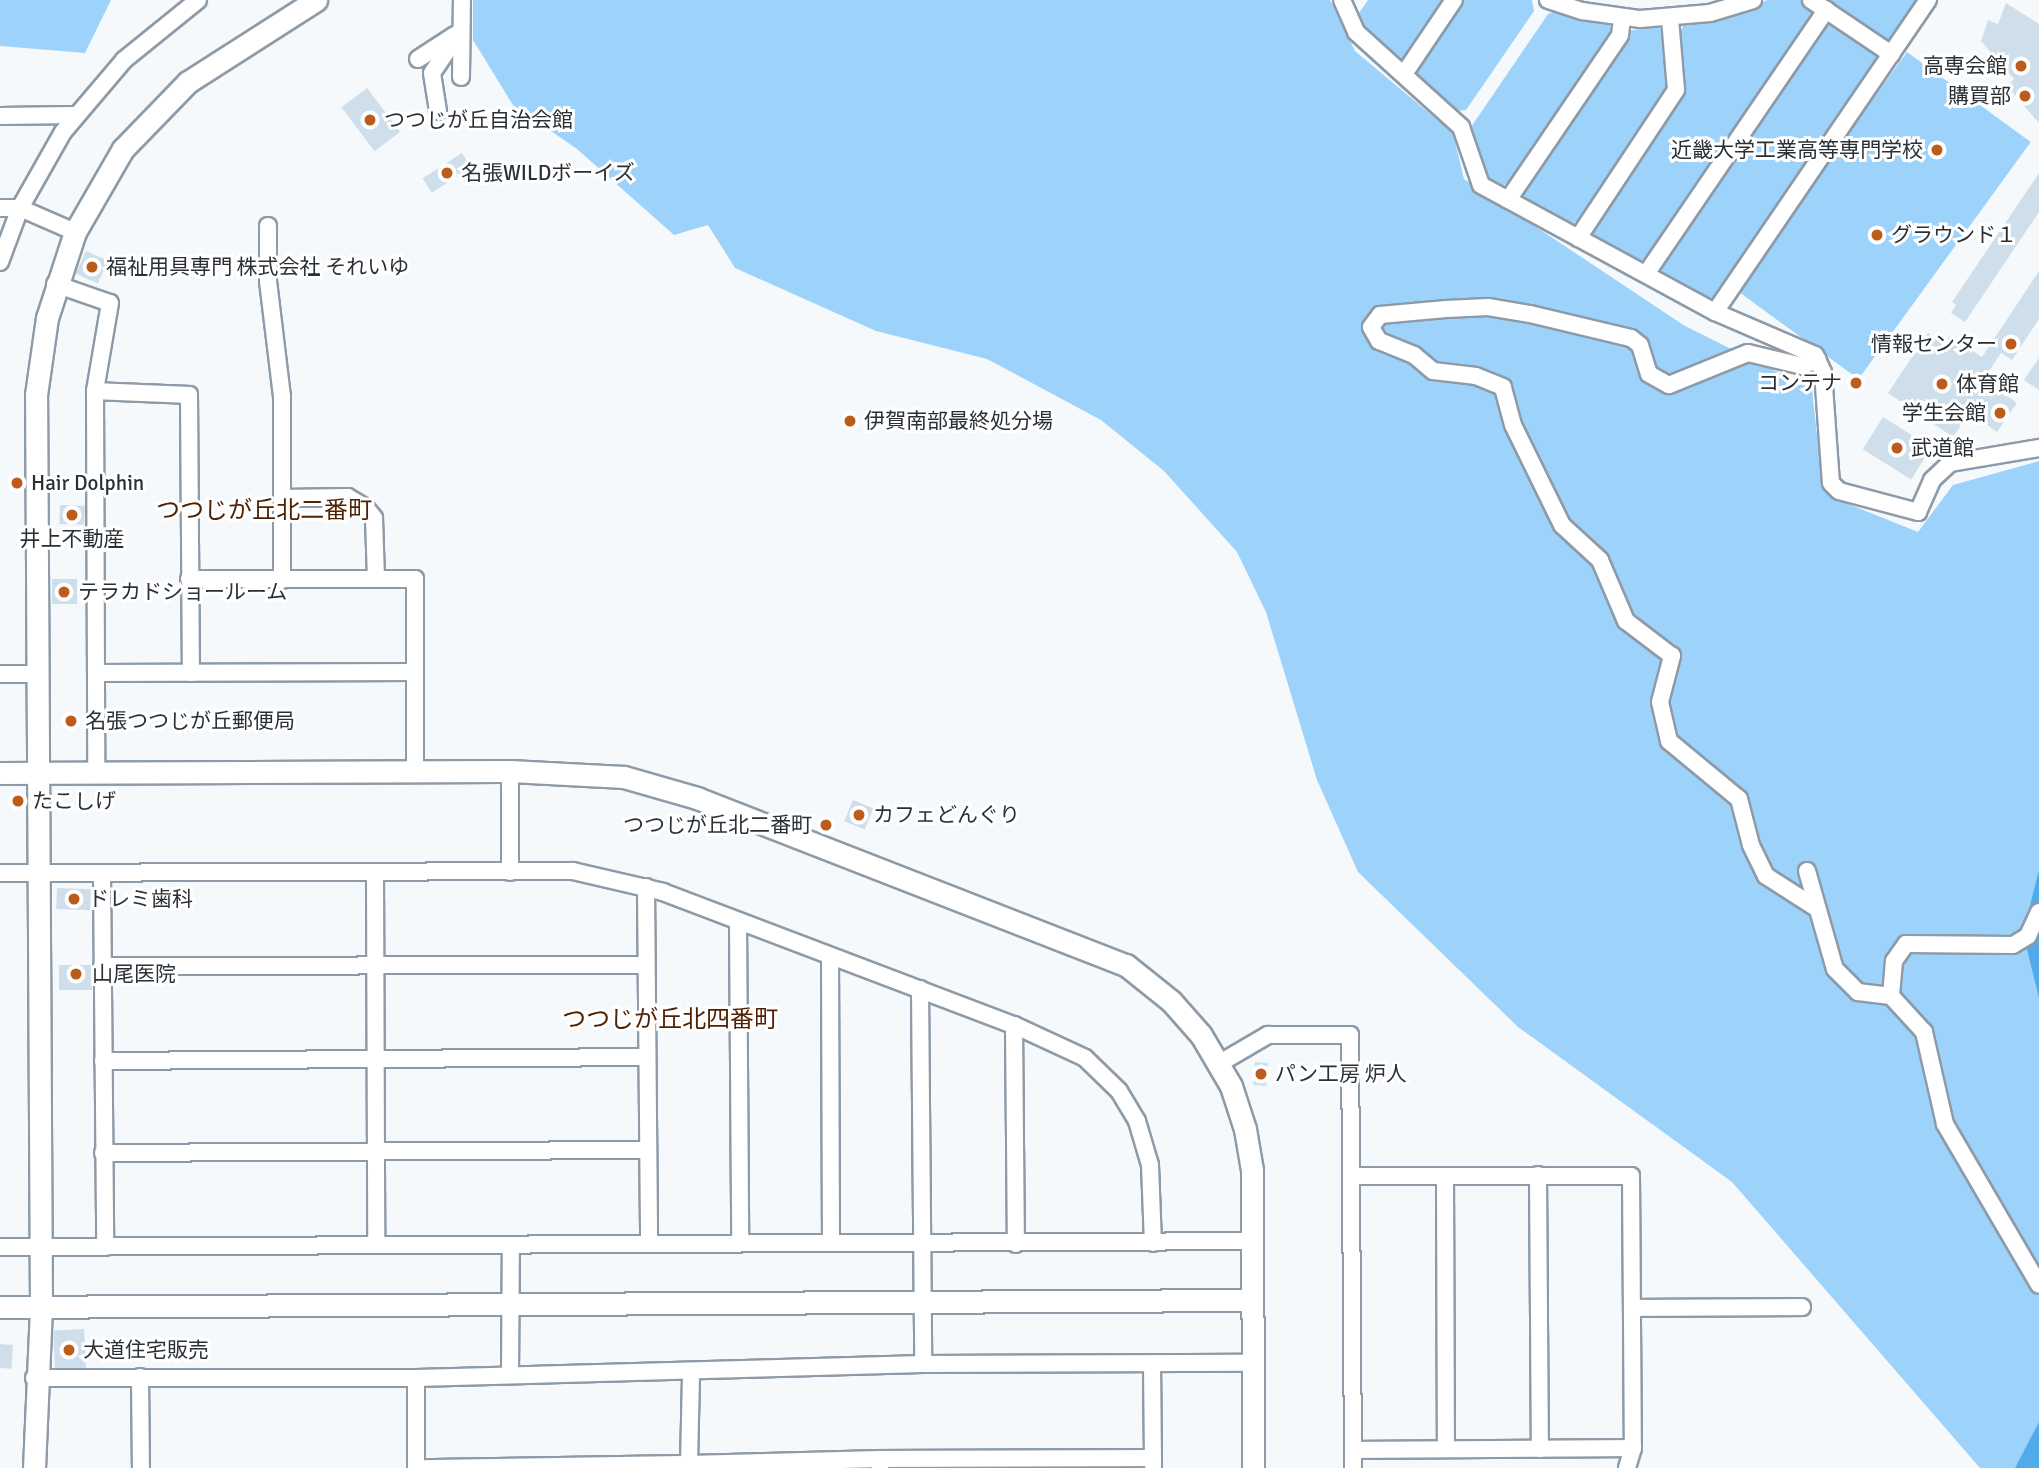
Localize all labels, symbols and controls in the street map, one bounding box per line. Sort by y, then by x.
place label: 高専会館 [1923,53,2007,79]
marker: 高専会館 [2013,58,2029,74]
place label: 購買部 [1948,83,2011,109]
marker: 購買部 [2017,88,2033,104]
place label: つつじが丘自治会館 [384,107,573,133]
marker: つつじが丘自治会館 [362,112,378,128]
place label: 近畿大学工業高等専門学校 [1671,137,1923,163]
marker: 近畿大学工業高等専門学校 [1929,142,1945,158]
place label: 名張WILDボーイズ [461,160,635,186]
marker: 名張WILDボーイズ [439,165,455,181]
place label: グラウンド１ [1891,222,2017,248]
marker: グラウンド１ [1869,227,1885,243]
place label: 福祉用具専門 株式会社 それいゆ [106,254,409,280]
marker: 福祉用具専門 株式会社 それいゆ [84,259,100,275]
place label: 情報センター [1871,331,1997,357]
marker: 情報センター [2003,336,2019,352]
place label: コンテナ [1758,370,1842,396]
place label: 体育館 [1956,371,2019,397]
marker: コンテナ [1848,375,1864,391]
marker: 体育館 [1934,376,1950,392]
place label: 学生会館 [1902,400,1986,426]
marker: 学生会館 [1992,405,2008,421]
place label: 伊賀南部最終処分場 [864,408,1053,434]
marker: 伊賀南部最終処分場 [842,413,858,429]
place label: 武道館 [1911,435,1974,461]
marker: 武道館 [1889,440,1905,456]
place label: Hair Dolphin [31,470,144,496]
marker: Hair Dolphin [9,475,25,491]
district label: つつじが丘北二番町 [156,497,372,525]
marker: 井上不動産 [64,507,80,523]
place label: 井上不動産 [20,526,124,552]
place label: テラカドショールーム [78,579,288,605]
marker: テラカドショールーム [56,584,72,600]
place label: 名張つつじが丘郵便局 [85,708,295,734]
marker: 名張つつじが丘郵便局 [63,713,79,729]
place label: たこしげ [32,788,116,814]
marker: たこしげ [10,793,26,809]
place label: カフェどんぐり [873,802,1020,828]
marker: カフェどんぐり [851,807,867,823]
place label: つつじが丘北二番町 [623,812,812,838]
marker: つつじが丘北二番町 [818,817,834,833]
place label: ドレミ歯科 [88,886,193,912]
marker: ドレミ歯科 [66,891,82,907]
place label: 山尾医院 [92,961,176,987]
marker: 山尾医院 [66,964,86,984]
district label: つつじが丘北四番町 [562,1006,778,1034]
place label: パン工房 炉人 [1275,1061,1406,1087]
marker: パン工房 炉人 [1253,1066,1269,1082]
place label: 大道住宅販売 [83,1337,209,1363]
marker: 大道住宅販売 [61,1342,77,1358]

